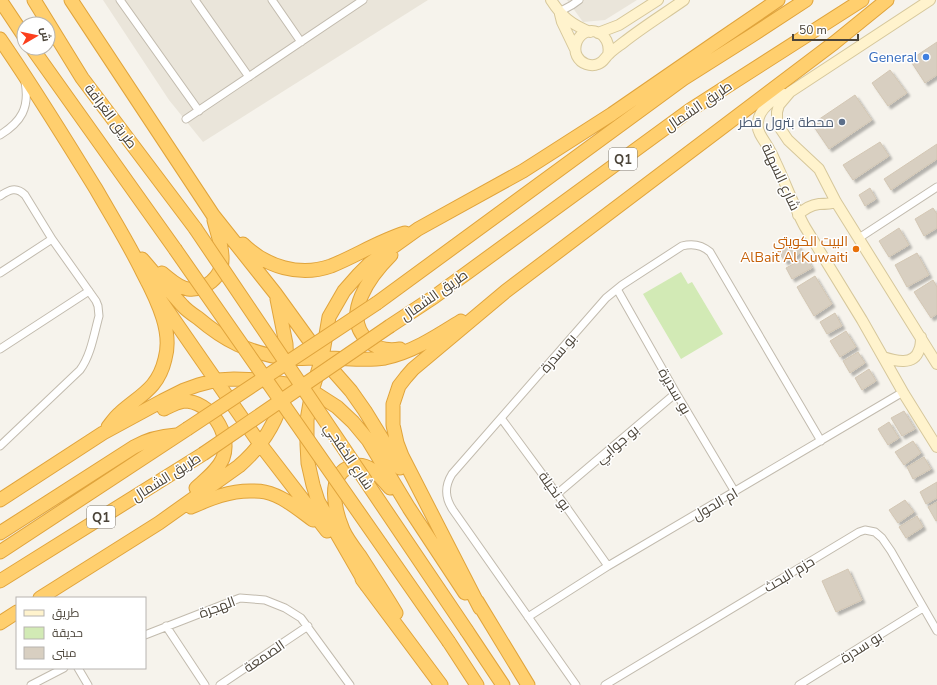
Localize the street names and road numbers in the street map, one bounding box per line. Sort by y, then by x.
street label: طريق الشمال [661,77,736,136]
street label: طريق الغرافة [80,80,141,153]
street label: شارع السهلة [757,141,804,214]
road number: Q1 [609,148,637,170]
street label: طريق الشمال [397,265,472,326]
street label: بو سدرة [536,330,581,377]
street label: بو سديرة [654,365,695,418]
street label: شارع الخفجي [318,419,378,494]
street label: بو جوابي [592,421,644,470]
street label: طريق الشمال [128,449,204,506]
street label: بو نخيلة [534,468,575,515]
street label: ام الحول [689,484,741,525]
road number: Q1 [87,506,115,528]
street label: حزم البحث [760,552,818,597]
street label: الهجرة [196,592,238,623]
street label: بو سدرة [837,627,886,668]
street label: الصمعة [240,636,289,677]

